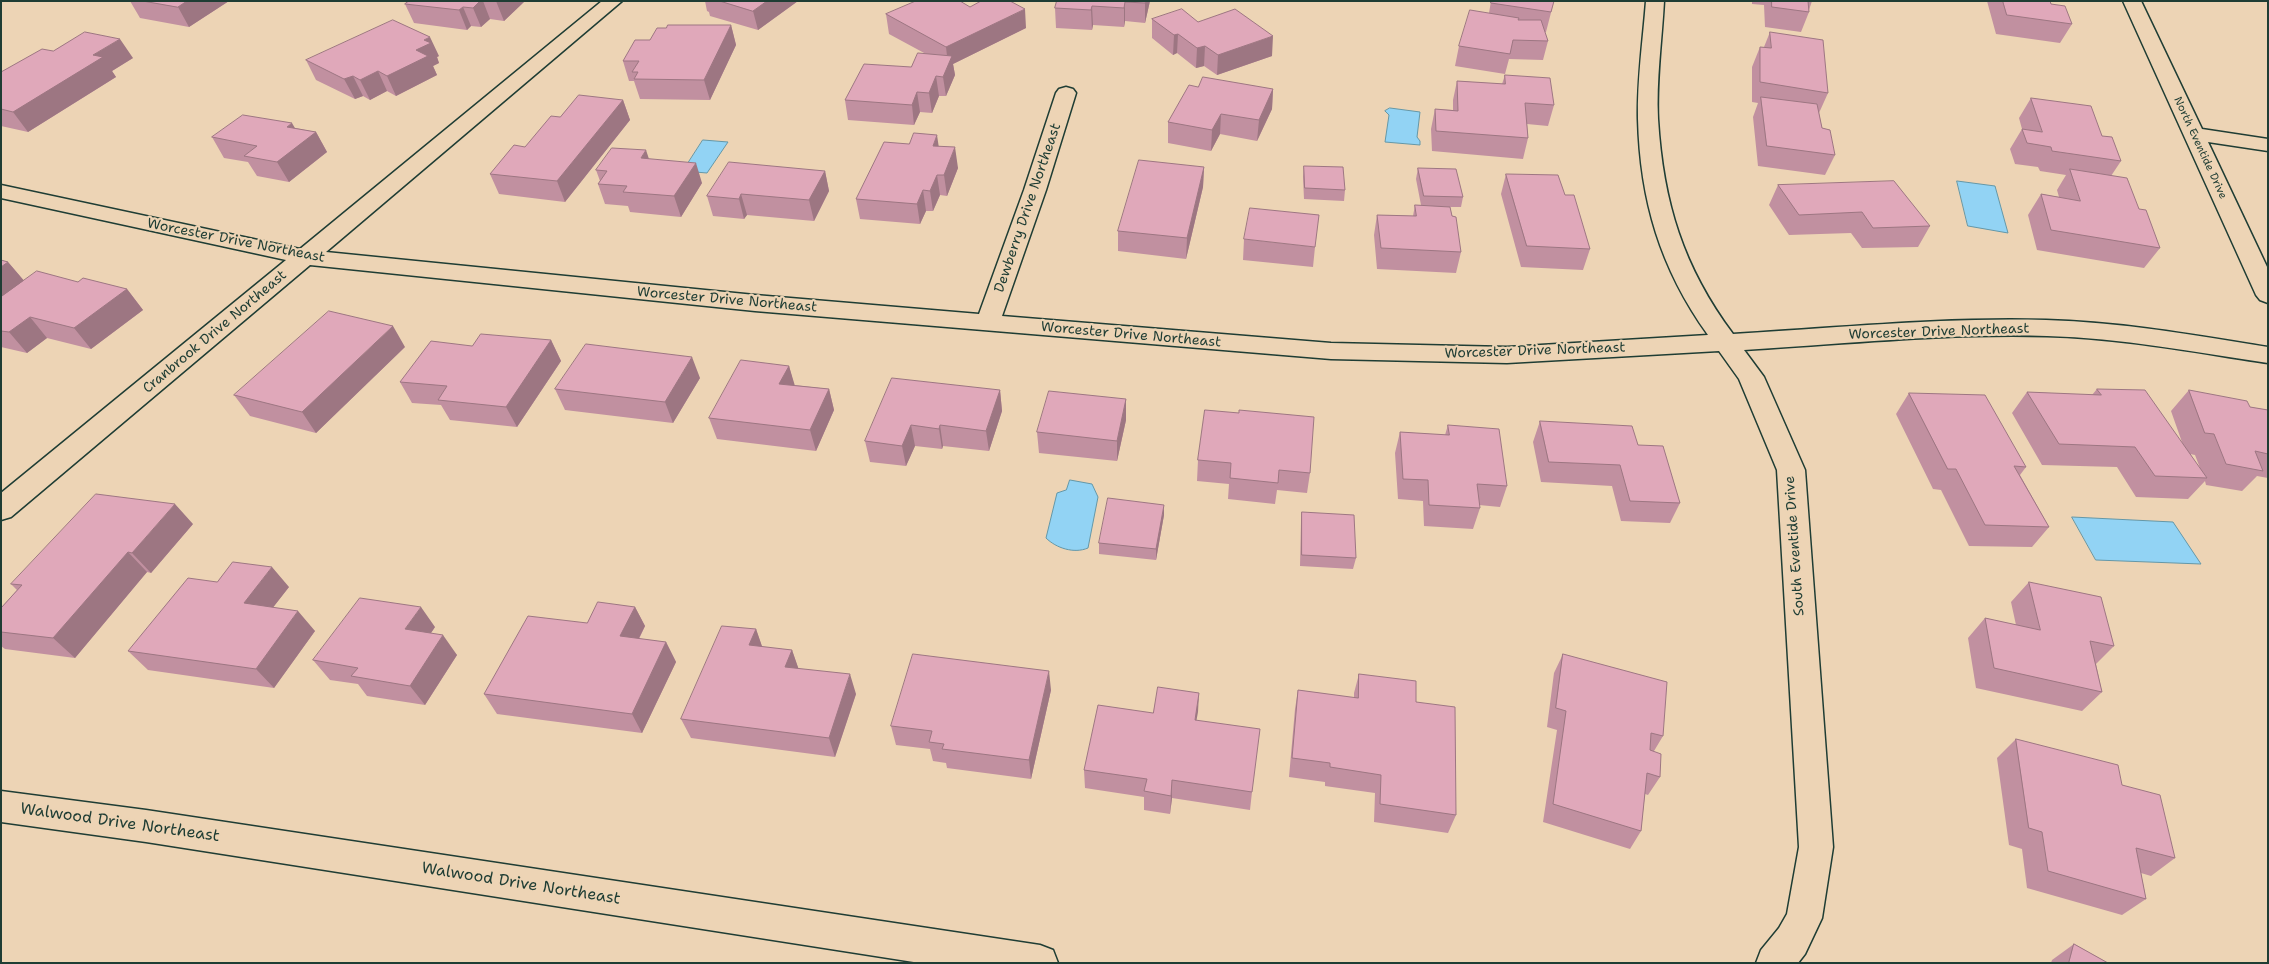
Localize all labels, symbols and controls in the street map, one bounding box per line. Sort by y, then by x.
street label: North Eventide Drive [2171,95,2229,201]
street label: Dewberry Drive Northeast [991,121,1065,295]
street label: Worcester Drive Northeast [146,215,326,267]
street label: Cranbrook Drive Northeast [140,267,290,397]
street label: Worcester Drive Northeast [636,284,818,316]
street label: Worcester Drive Northeast [1040,319,1222,351]
street label: Worcester Drive Northeast [1848,320,2030,344]
street label: Worcester Drive Northeast [1444,339,1626,363]
street label: South Eventide Drive [1782,475,1808,617]
street label: Walwood Drive Northeast [19,799,221,847]
street label: Walwood Drive Northeast [420,859,622,909]

